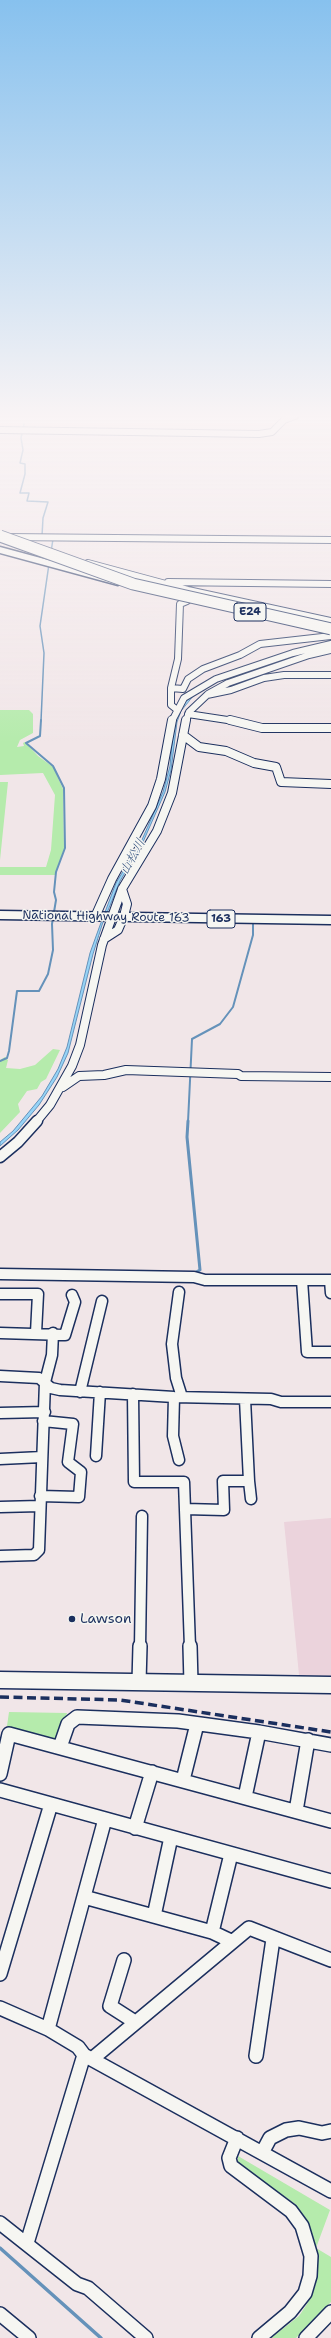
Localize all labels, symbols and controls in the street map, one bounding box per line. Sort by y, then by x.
road number: E24 [234,603,266,621]
water label: 山松川 [117,836,149,878]
street label: National Highway Route 163 [22,908,190,926]
road number: 163 [207,910,235,928]
place label: Lawson [80,1611,132,1627]
marker: Lawson [67,1614,77,1624]

